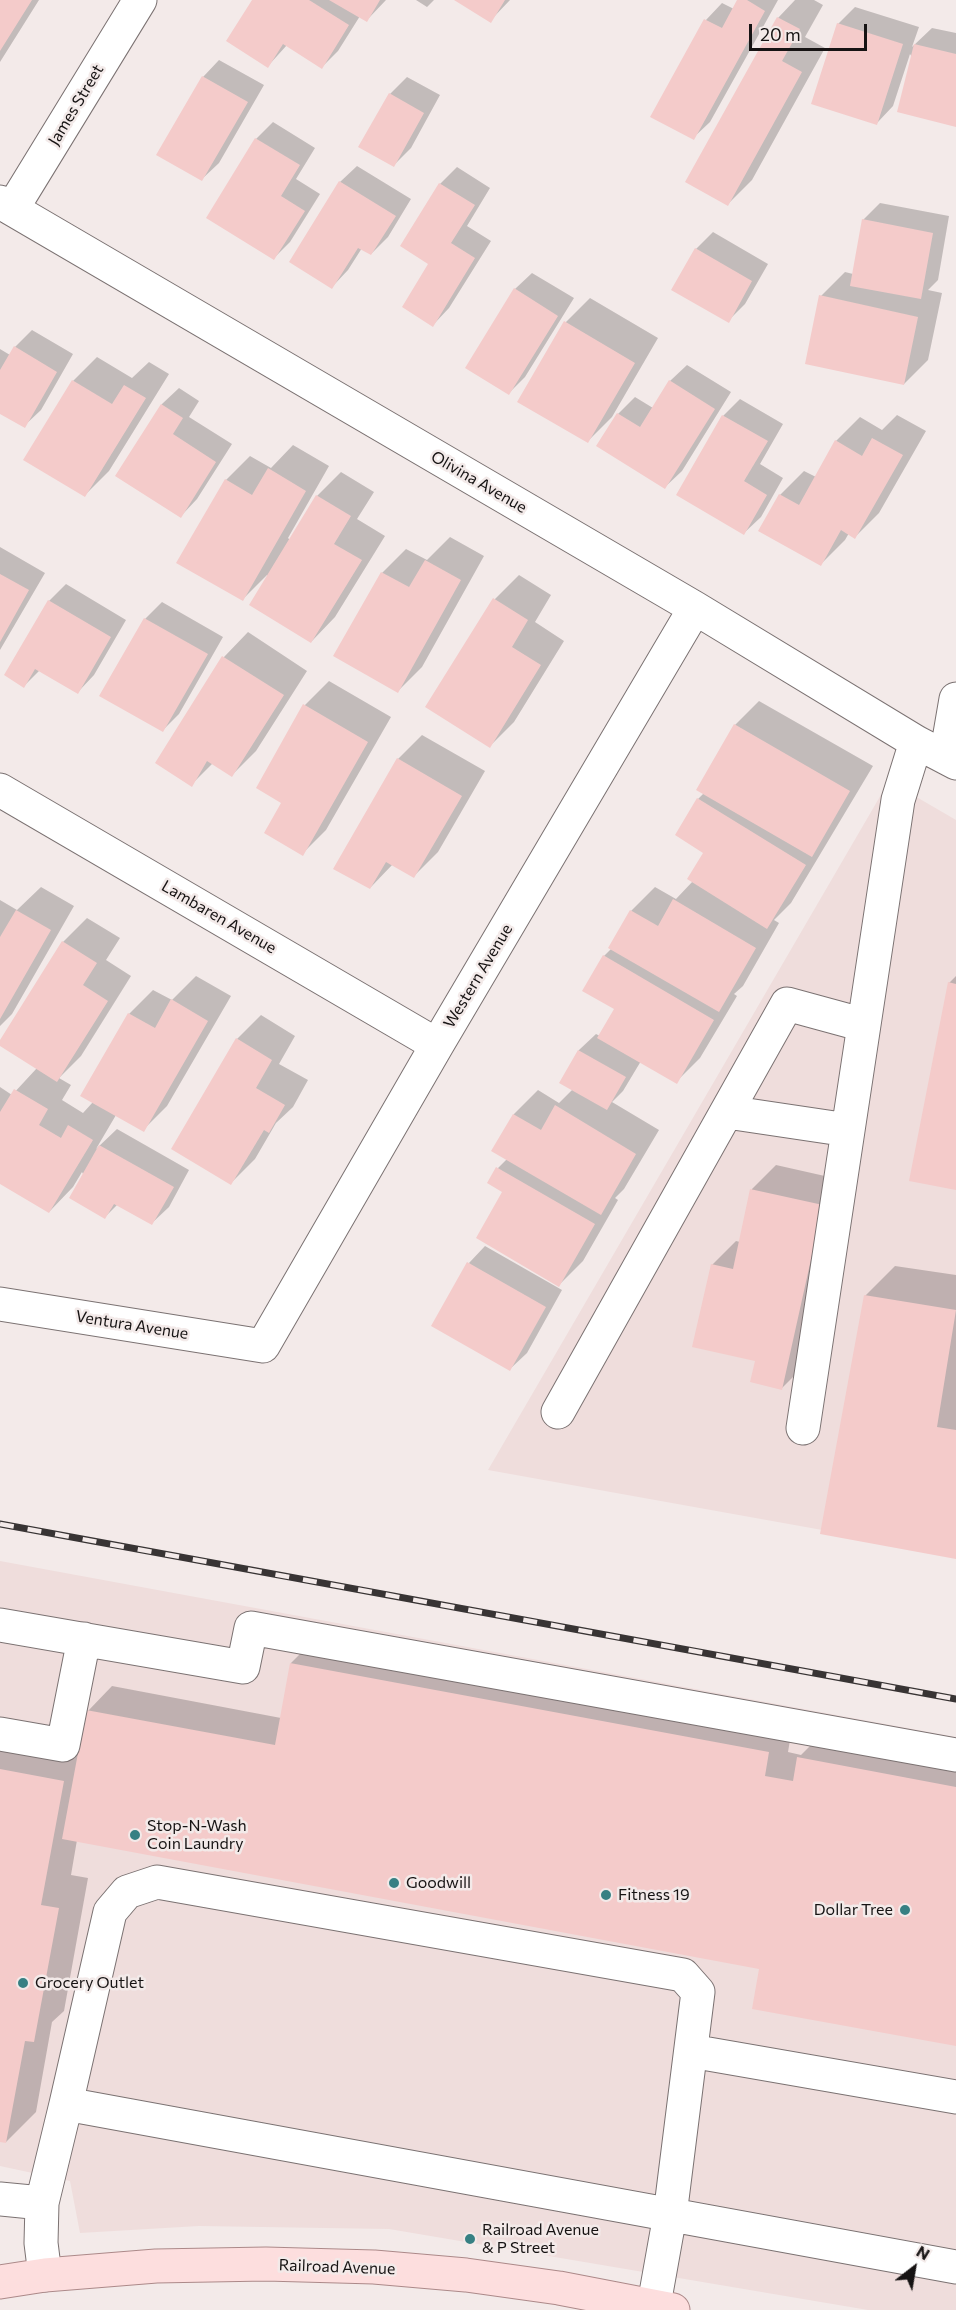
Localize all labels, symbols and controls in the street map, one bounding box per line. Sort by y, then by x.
scale bar [752,12,870,50]
text: 20 m [760,23,801,45]
street label: James Street [44,61,108,149]
street label: Olivina Avenue [428,447,530,517]
street label: Lambaren Avenue [158,876,280,958]
street label: Western Avenue [439,921,517,1031]
street label: Ventura Avenue [74,1307,190,1343]
place label: Stop-N-Wash Coin Laundry [147,1816,247,1854]
marker: Stop-N-Wash Coin Laundry [128,1828,142,1842]
place label: Goodwill [406,1873,471,1893]
marker: Goodwill [387,1876,401,1890]
place label: Fitness 19 [618,1885,690,1905]
marker: Fitness 19 [599,1888,613,1902]
place label: Dollar Tree [814,1900,893,1920]
marker: Dollar Tree [898,1903,912,1917]
place label: Grocery Outlet [35,1973,144,1993]
marker: Grocery Outlet [16,1976,30,1990]
place label: Railroad Avenue & P Street [482,2220,599,2258]
marker: Railroad Avenue & P Street [463,2232,477,2246]
north arrow [884,2238,944,2298]
text: N [913,2241,934,2263]
street label: Railroad Avenue [278,2255,396,2279]

